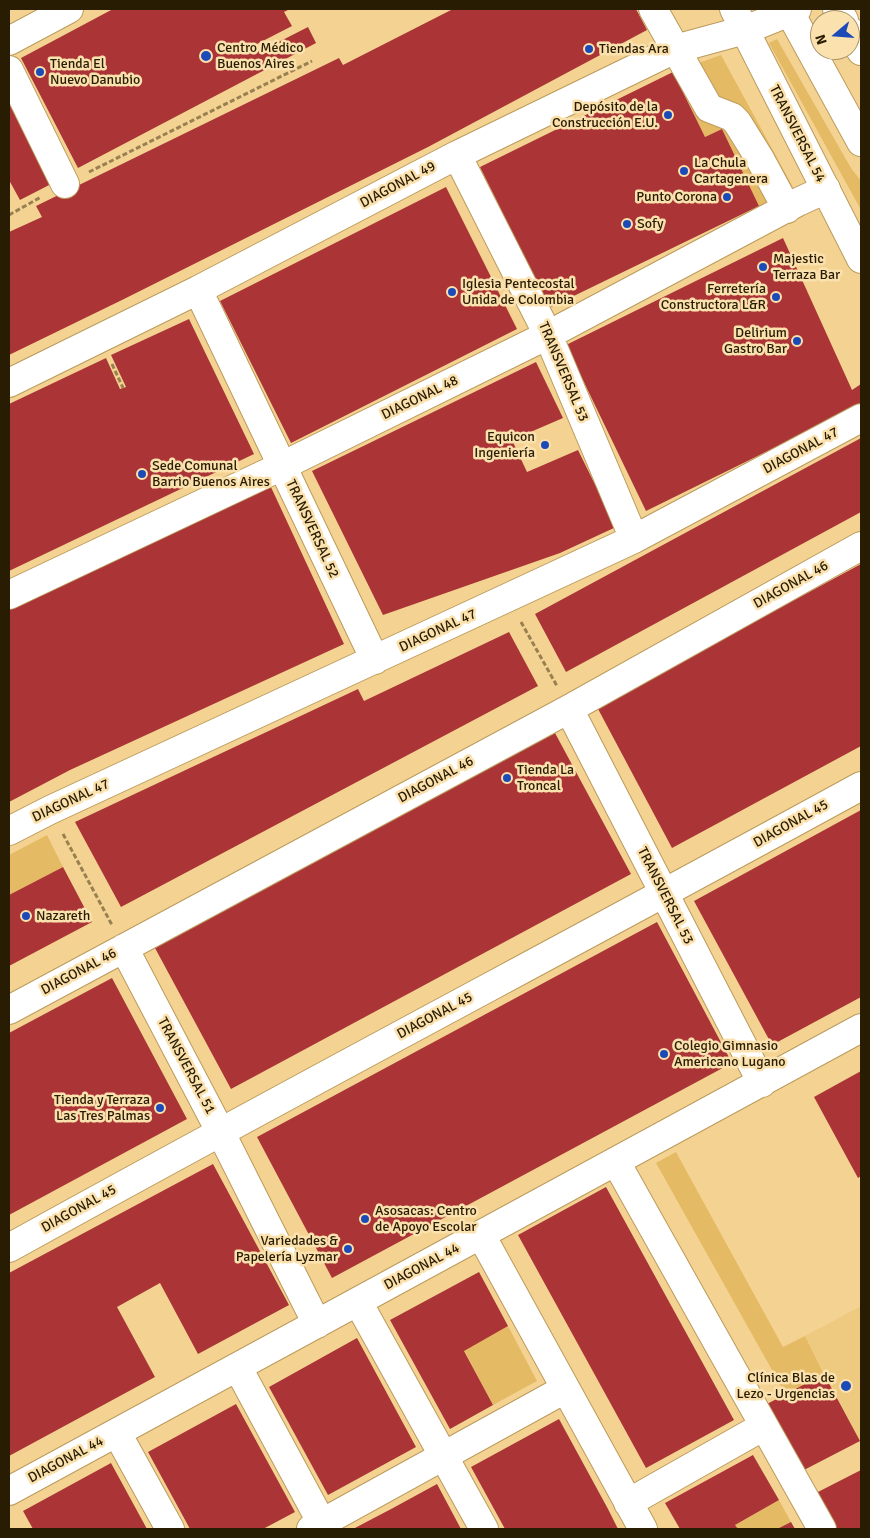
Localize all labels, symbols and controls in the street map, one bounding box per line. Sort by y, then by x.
north arrow [810,10,860,60]
text: N [812,32,831,47]
place label: Centro Médico Buenos Aires [217,40,303,72]
place label: Tiendas Ara [599,41,669,57]
marker: Tiendas Ara [583,43,595,55]
marker: Centro Médico Buenos Aires [199,49,213,63]
place label: Tienda El Nuevo Danubio [50,56,140,88]
marker: Tienda El Nuevo Danubio [34,66,46,78]
street label: TRANSVERSAL 54 [765,83,829,185]
place label: Depósito de la Construcción E.U. [552,99,658,132]
marker: Depósito de la Construcción E.U. [662,109,674,121]
place label: La Chula Cartagenera [694,155,768,188]
street label: DIAGONAL 49 [357,158,439,212]
marker: La Chula Cartagenera [678,165,690,177]
place label: Punto Corona [636,189,717,205]
marker: Punto Corona [721,191,733,203]
place label: Sofy [637,216,664,232]
marker: Sofy [621,218,633,230]
place label: Majestic Terraza Bar [773,251,840,284]
marker: Majestic Terraza Bar [757,261,769,273]
place label: Iglesia Pentecostal Unida de Colombia [462,276,575,308]
place label: Ferretería Constructora L&R [661,281,766,314]
marker: Iglesia Pentecostal Unida de Colombia [446,286,458,298]
marker: Ferretería Constructora L&R [770,291,782,303]
street label: TRANSVERSAL 53 [534,320,592,424]
place label: Delirium Gastro Bar [724,325,787,358]
marker: Delirium Gastro Bar [791,335,803,347]
street label: DIAGONAL 48 [379,372,461,424]
street label: DIAGONAL 47 [760,424,842,478]
place label: Equicon Ingeniería [474,429,535,462]
marker: Equicon Ingeniería [539,439,551,451]
place label: Sede Comunal Barrio Buenos Aires [152,458,270,491]
marker: Sede Comunal Barrio Buenos Aires [136,468,148,480]
street label: TRANSVERSAL 52 [282,477,342,581]
street label: DIAGONAL 46 [751,557,831,613]
street label: DIAGONAL 47 [397,606,479,656]
street label: DIAGONAL 46 [395,753,477,807]
place label: Tienda La Troncal [517,762,574,794]
marker: Tienda La Troncal [501,772,513,784]
street label: DIAGONAL 47 [30,776,112,826]
street label: DIAGONAL 45 [751,796,831,852]
street label: TRANSVERSAL 53 [633,845,697,947]
place label: Nazareth [36,908,90,924]
marker: Nazareth [20,910,32,922]
street label: DIAGONAL 46 [38,945,120,999]
street label: DIAGONAL 45 [394,989,476,1043]
street label: TRANSVERSAL 51 [154,1015,218,1117]
place label: Colegio Gimnasio Americano Lugano [674,1038,786,1070]
marker: Colegio Gimnasio Americano Lugano [658,1048,670,1060]
place label: Tienda y Terraza Las Tres Palmas [54,1092,150,1124]
marker: Tienda y Terraza Las Tres Palmas [154,1102,166,1114]
street label: DIAGONAL 45 [39,1181,119,1237]
place label: Asosacas: Centro de Apoyo Escolar [375,1203,477,1236]
marker: Asosacas: Centro de Apoyo Escolar [359,1213,371,1225]
place label: Variedades & Papelería Lyzmar [236,1233,338,1266]
street label: DIAGONAL 44 [381,1240,463,1294]
marker: Variedades & Papelería Lyzmar [342,1243,354,1255]
place label: Clínica Blas de Lezo - Urgencias [736,1370,835,1402]
marker: Clínica Blas de Lezo - Urgencias [839,1379,853,1393]
street label: DIAGONAL 44 [25,1433,107,1487]

